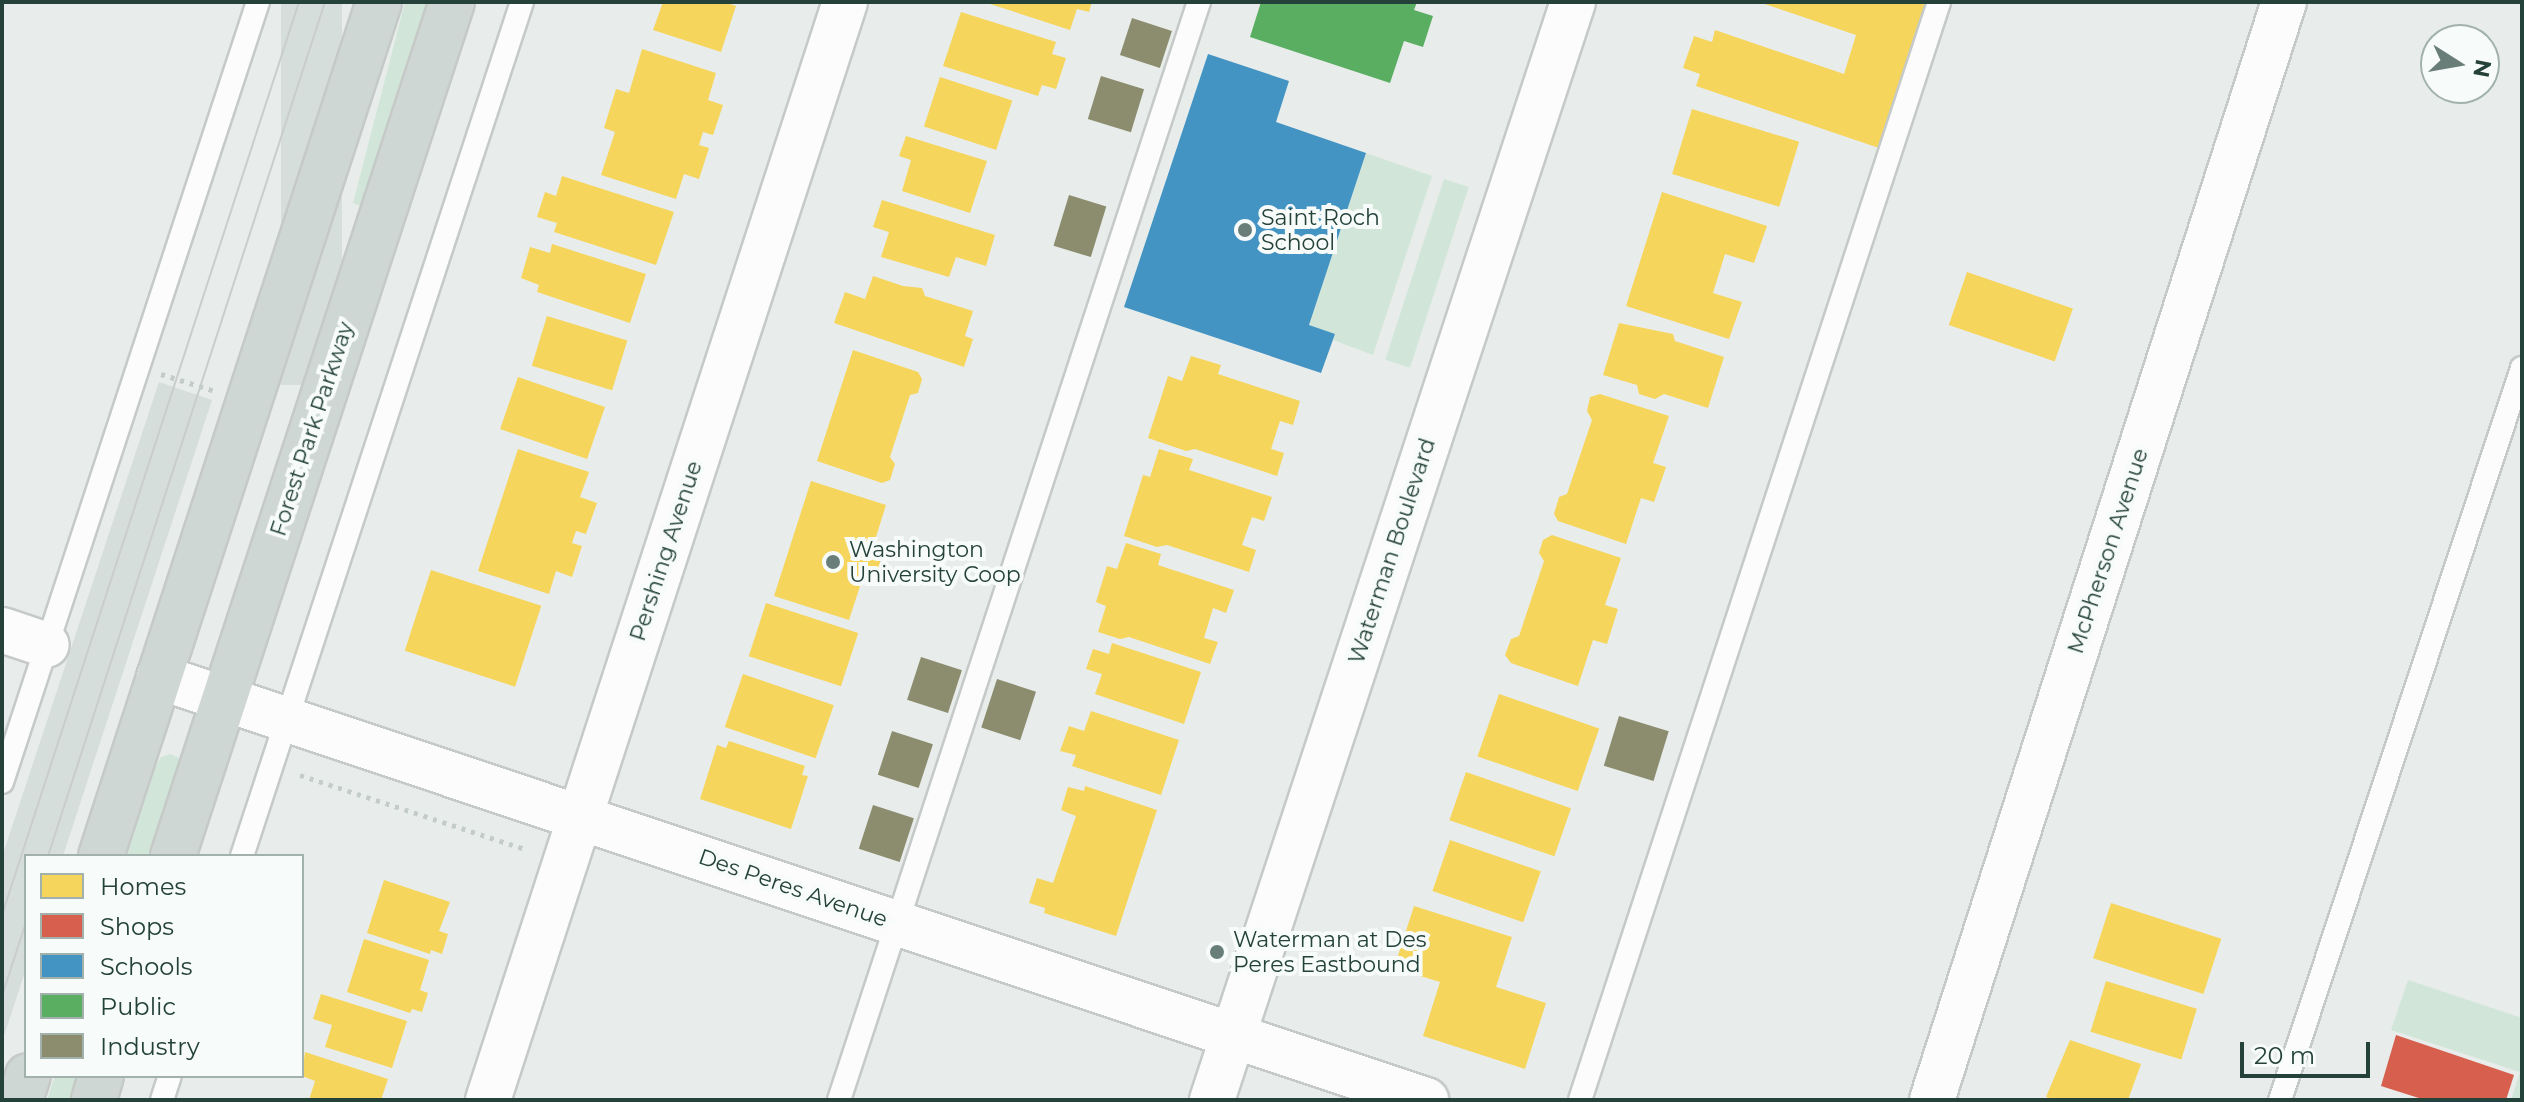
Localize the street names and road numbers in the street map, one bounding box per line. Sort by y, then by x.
street label: Forest Park Parkway [265,319,359,539]
street label: Waterman Boulevard [1343,435,1441,667]
street label: McPherson Avenue [2062,445,2154,657]
street label: Pershing Avenue [624,458,708,644]
street label: Des Peres Avenue [695,843,891,933]

